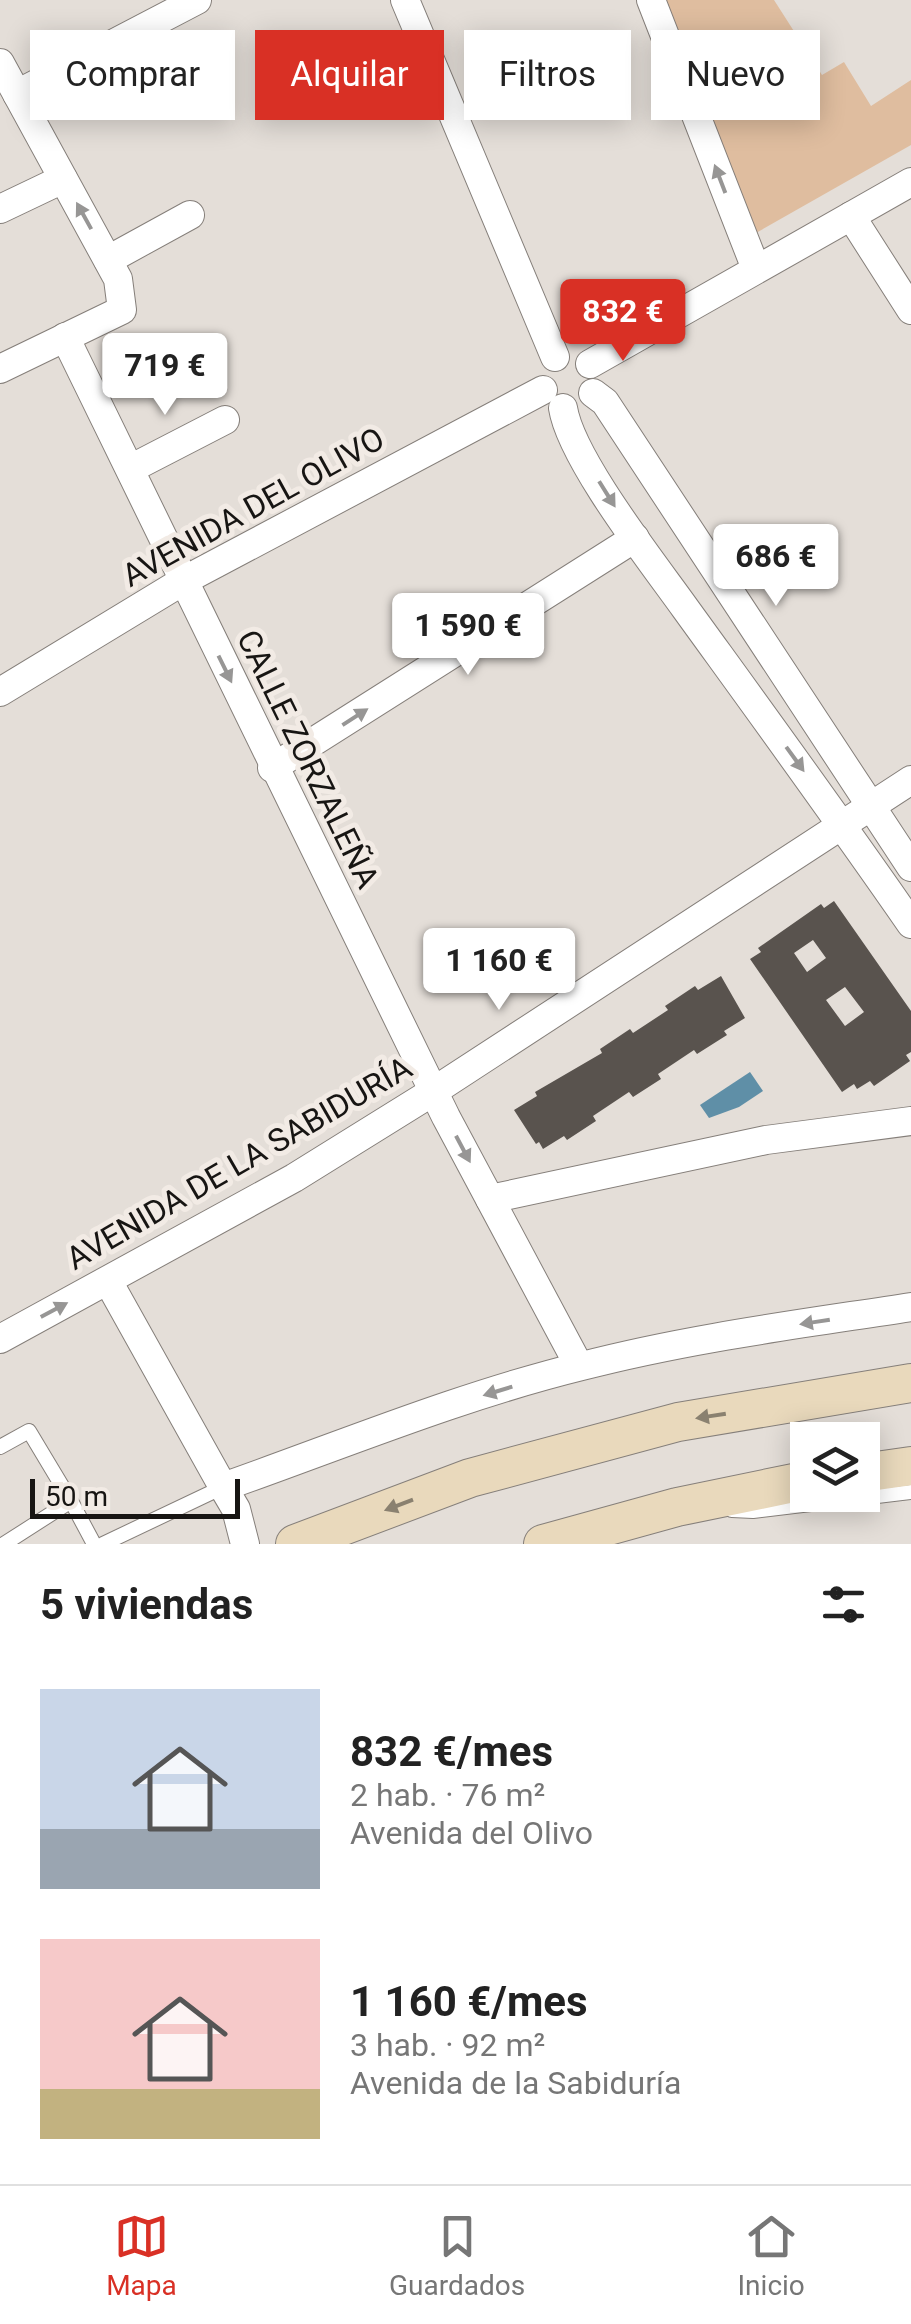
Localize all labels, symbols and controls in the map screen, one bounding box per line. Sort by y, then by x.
chip: Comprar [30,30,235,120]
chip: Alquilar [255,30,444,120]
chip: Filtros [464,30,631,120]
chip: Nuevo [651,30,820,120]
one-way arrow [711,163,727,193]
one-way arrow [76,202,93,231]
pin: 832 € [553,279,693,364]
text: 832 € [582,292,664,330]
pin: 719 € [95,333,235,418]
text: 719 € [124,346,206,384]
street label: AVENIDA DEL OLIVO [115,419,391,595]
one-way arrow [598,480,616,508]
pin: 686 € [706,524,846,609]
text: 686 € [735,537,817,575]
pin: 1 590 € [376,593,560,678]
text: 1 590 € [414,606,522,644]
street label: CALLE ZORZALEÑA [229,624,387,894]
one-way arrow [217,655,234,684]
one-way arrow [341,708,369,726]
one-way arrow [785,746,804,772]
pin: 1 160 € [407,928,591,1013]
text: 1 160 € [445,941,553,979]
street label: AVENIDA DE LA SABIDURÍA [60,1048,419,1278]
one-way arrow [454,1134,471,1163]
one-way arrow [39,1302,68,1319]
one-way arrow [798,1315,830,1330]
one-way arrow [482,1384,512,1399]
one-way arrow [695,1409,727,1424]
map controls [790,1422,880,1512]
button: layers [790,1422,880,1512]
scale bar [30,1474,240,1518]
text: 50 m [45,1480,108,1513]
one-way arrow [384,1497,414,1513]
icon: filters [816,1577,871,1632]
text: 5 viviendas [40,1580,253,1629]
text: 832 €/mes [350,1727,553,1776]
icon: home [120,1729,240,1849]
text: 2 hab. · 76 m² [350,1776,545,1814]
text: Avenida del Olivo [350,1814,593,1852]
text: 1 160 €/mes [350,1977,588,2026]
icon: home [120,1979,240,2099]
text: 3 hab. · 92 m² [350,2026,545,2064]
text: Avenida de la Sabiduría [350,2064,681,2102]
tab: Mapa [106,2209,177,2302]
tab: Guardados [389,2209,525,2302]
tab: Inicio [738,2209,805,2302]

